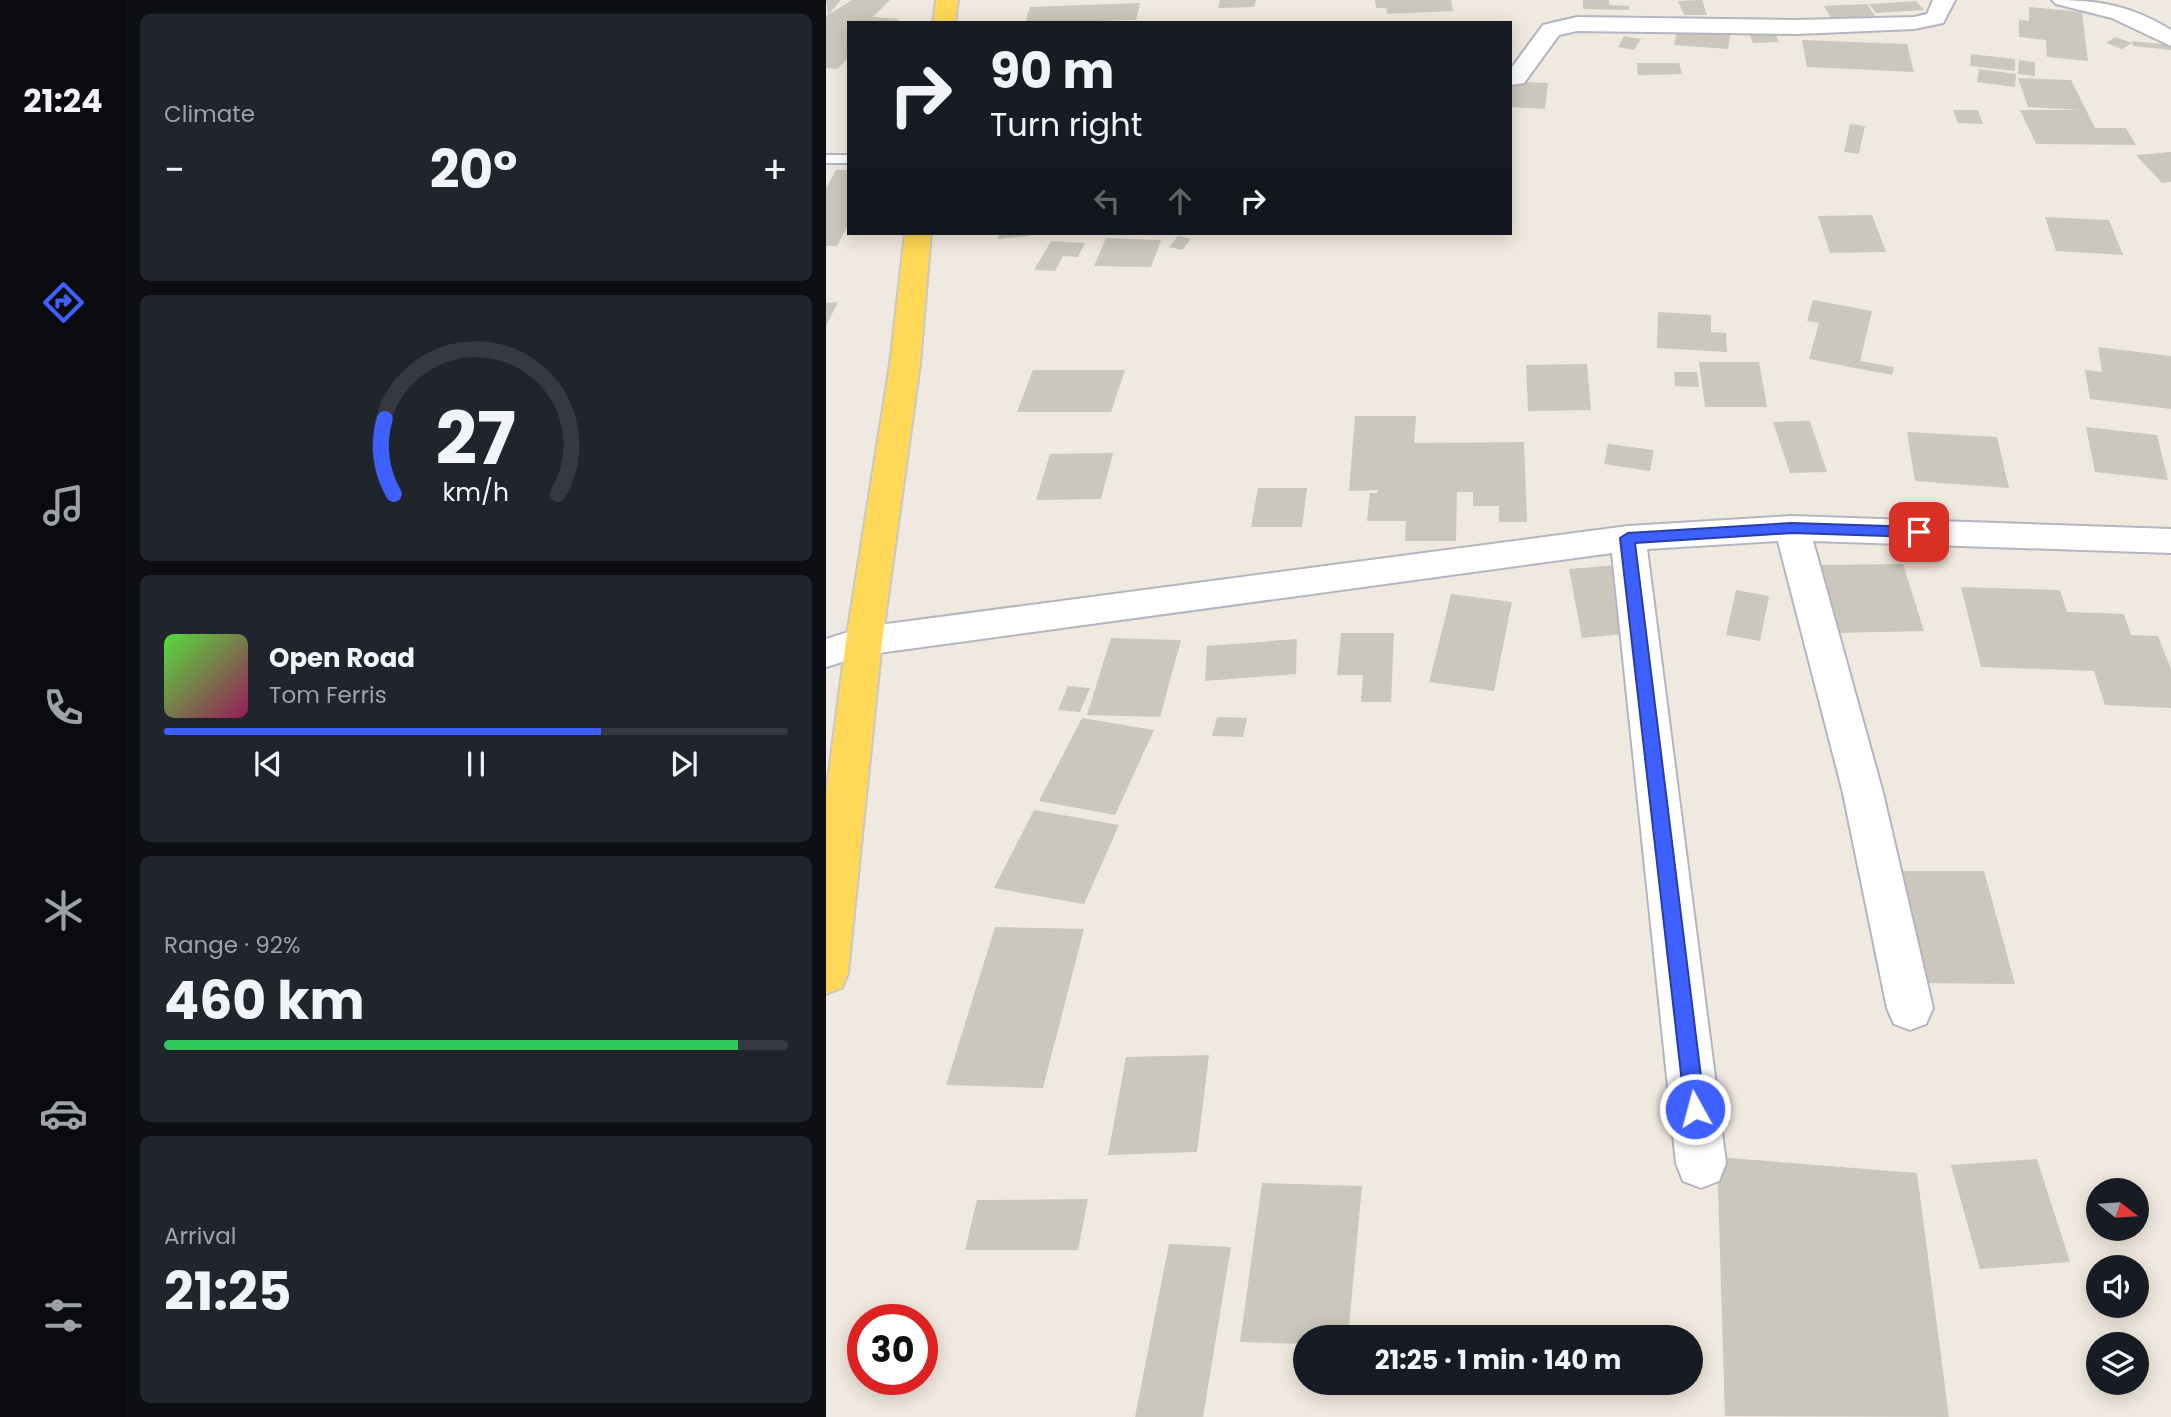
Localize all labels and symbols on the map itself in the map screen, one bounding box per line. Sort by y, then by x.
pin [1889,502,1949,562]
position arrow [1658,1072,1732,1146]
north arrow [2086,1178,2149,1241]
speed limit sign: 30 [847,1304,938,1395]

